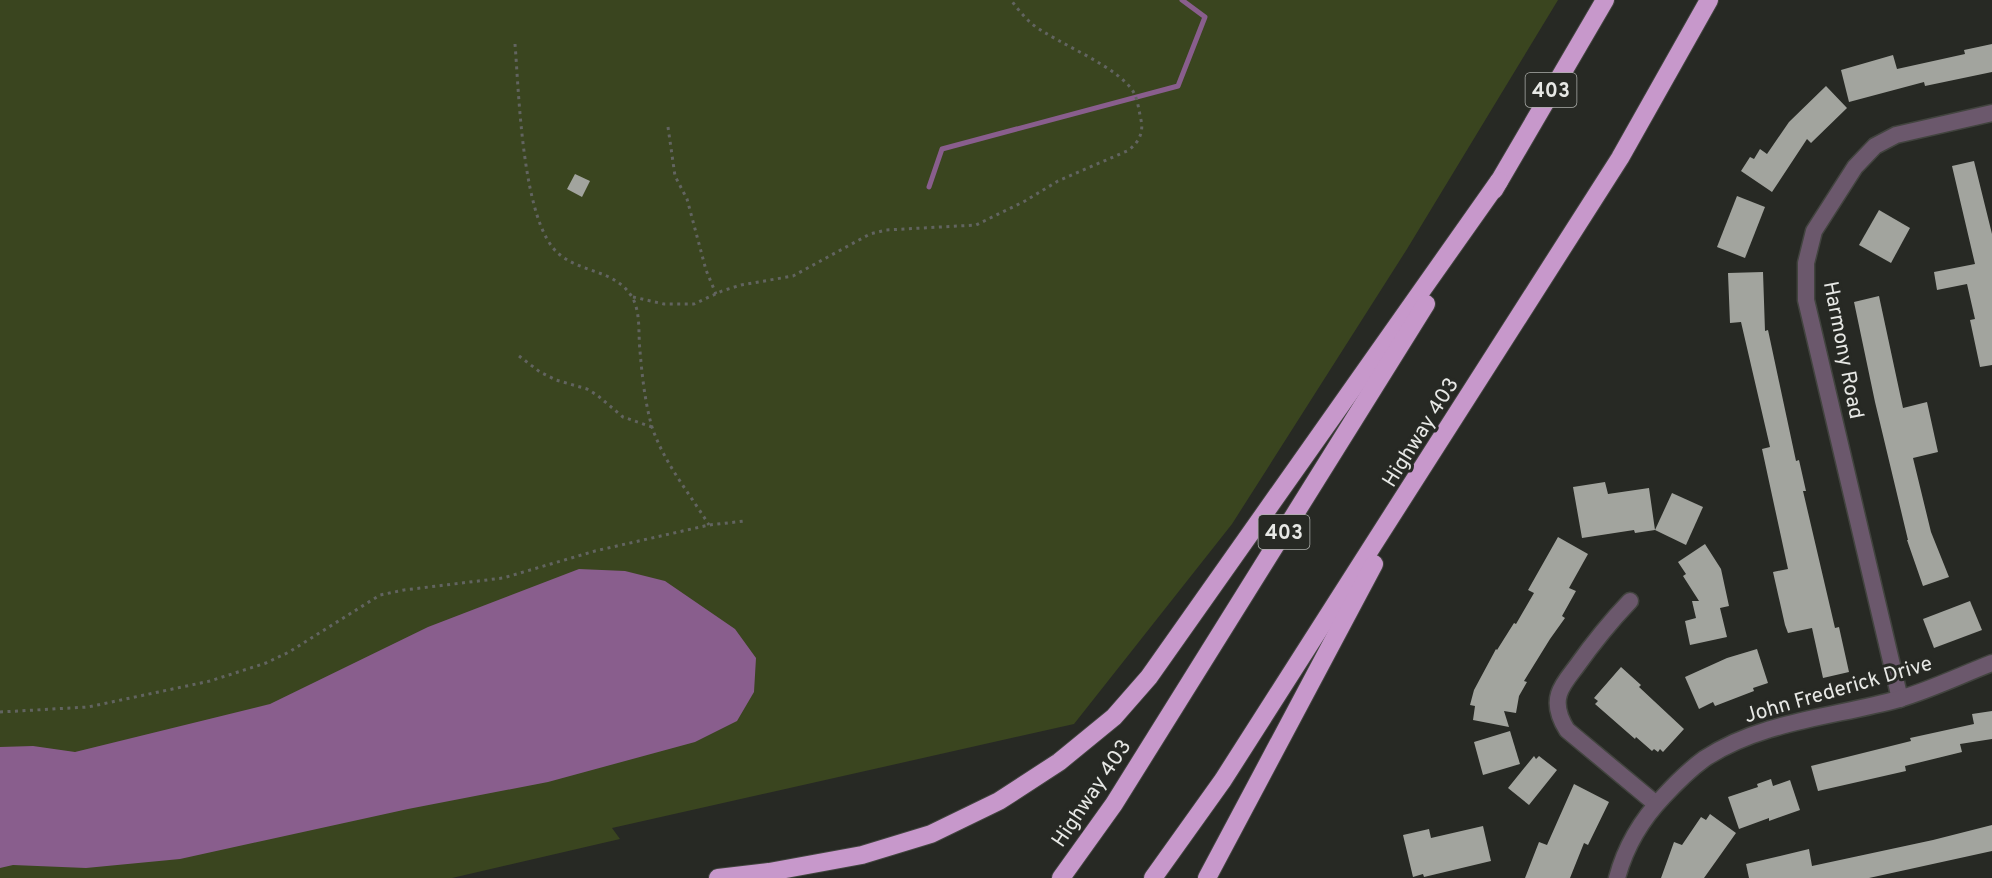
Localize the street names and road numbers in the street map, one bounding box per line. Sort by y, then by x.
road number: 403 [1526,73,1576,107]
street label: Harmony Road [1816,279,1869,421]
street label: Highway 403 [1377,373,1466,493]
road number: 403 [1258,515,1310,549]
street label: John Frederick Drive [1741,651,1936,730]
street label: Highway 403 [1046,735,1138,853]

